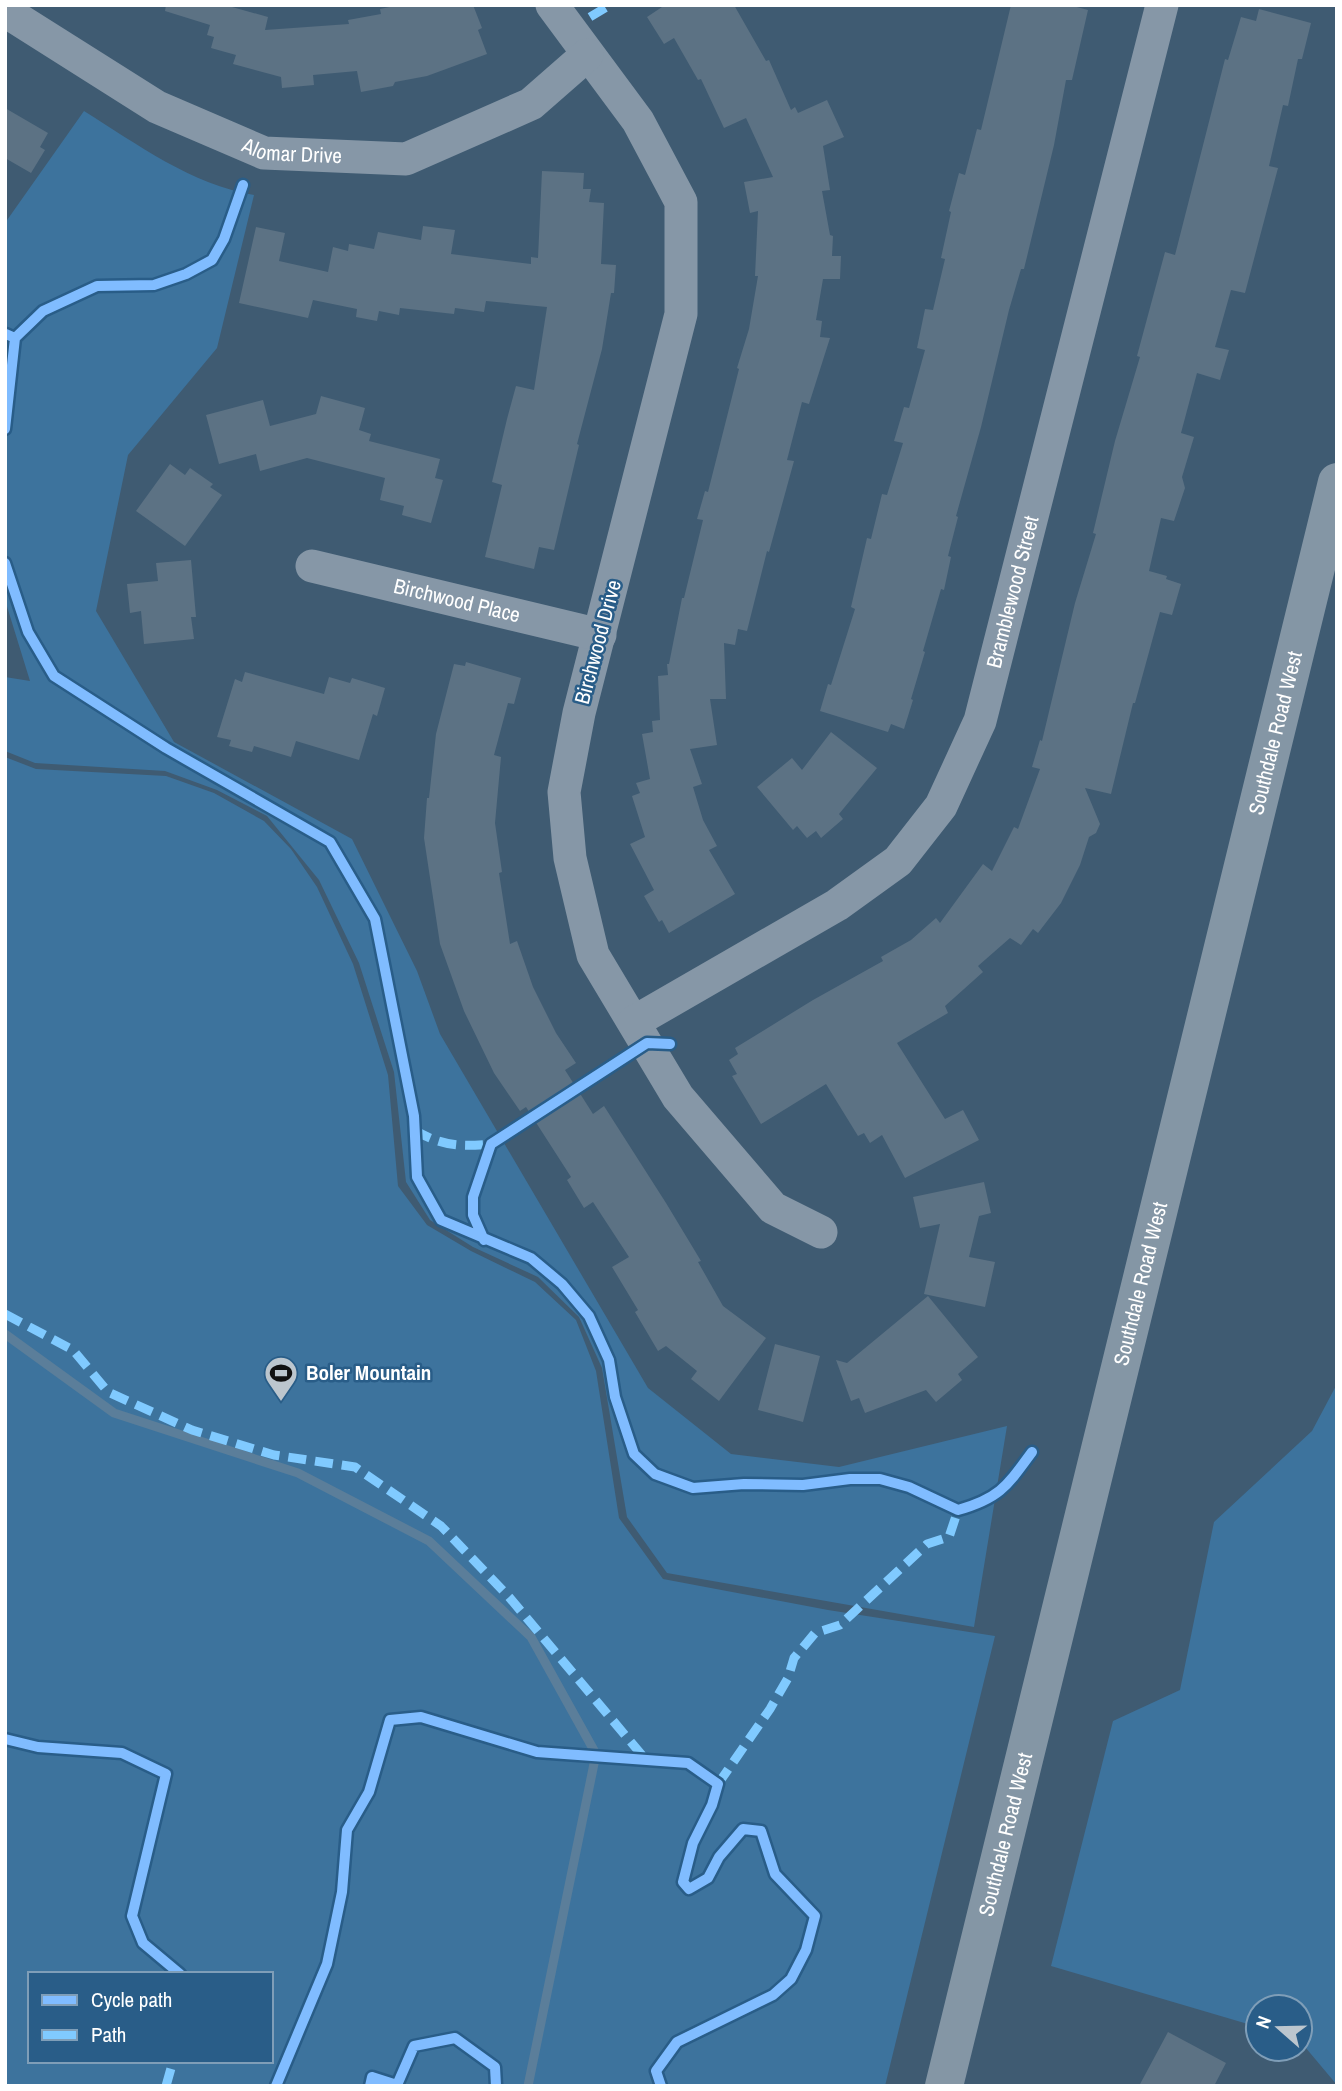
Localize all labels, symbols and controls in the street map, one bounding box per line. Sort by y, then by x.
street label: Alomar Drive [237,130,343,170]
street label: Bramblewood Street [979,512,1046,671]
street label: Birchwood Place [391,571,523,629]
street label: Birchwood Drive [567,577,628,707]
street label: Southdale Road West [1241,648,1309,818]
street label: Southdale Road West [1106,1199,1174,1368]
sports icon: Boler Mountain [262,1354,300,1403]
place label: Boler Mountain [306,1358,431,1387]
street label: Southdale Road West [971,1749,1039,1919]
legend [28,1972,273,2063]
text: Cycle path [91,1985,172,2014]
north arrow [1244,1993,1314,2063]
text: N [1249,2012,1277,2032]
text: Path [91,2020,126,2049]

